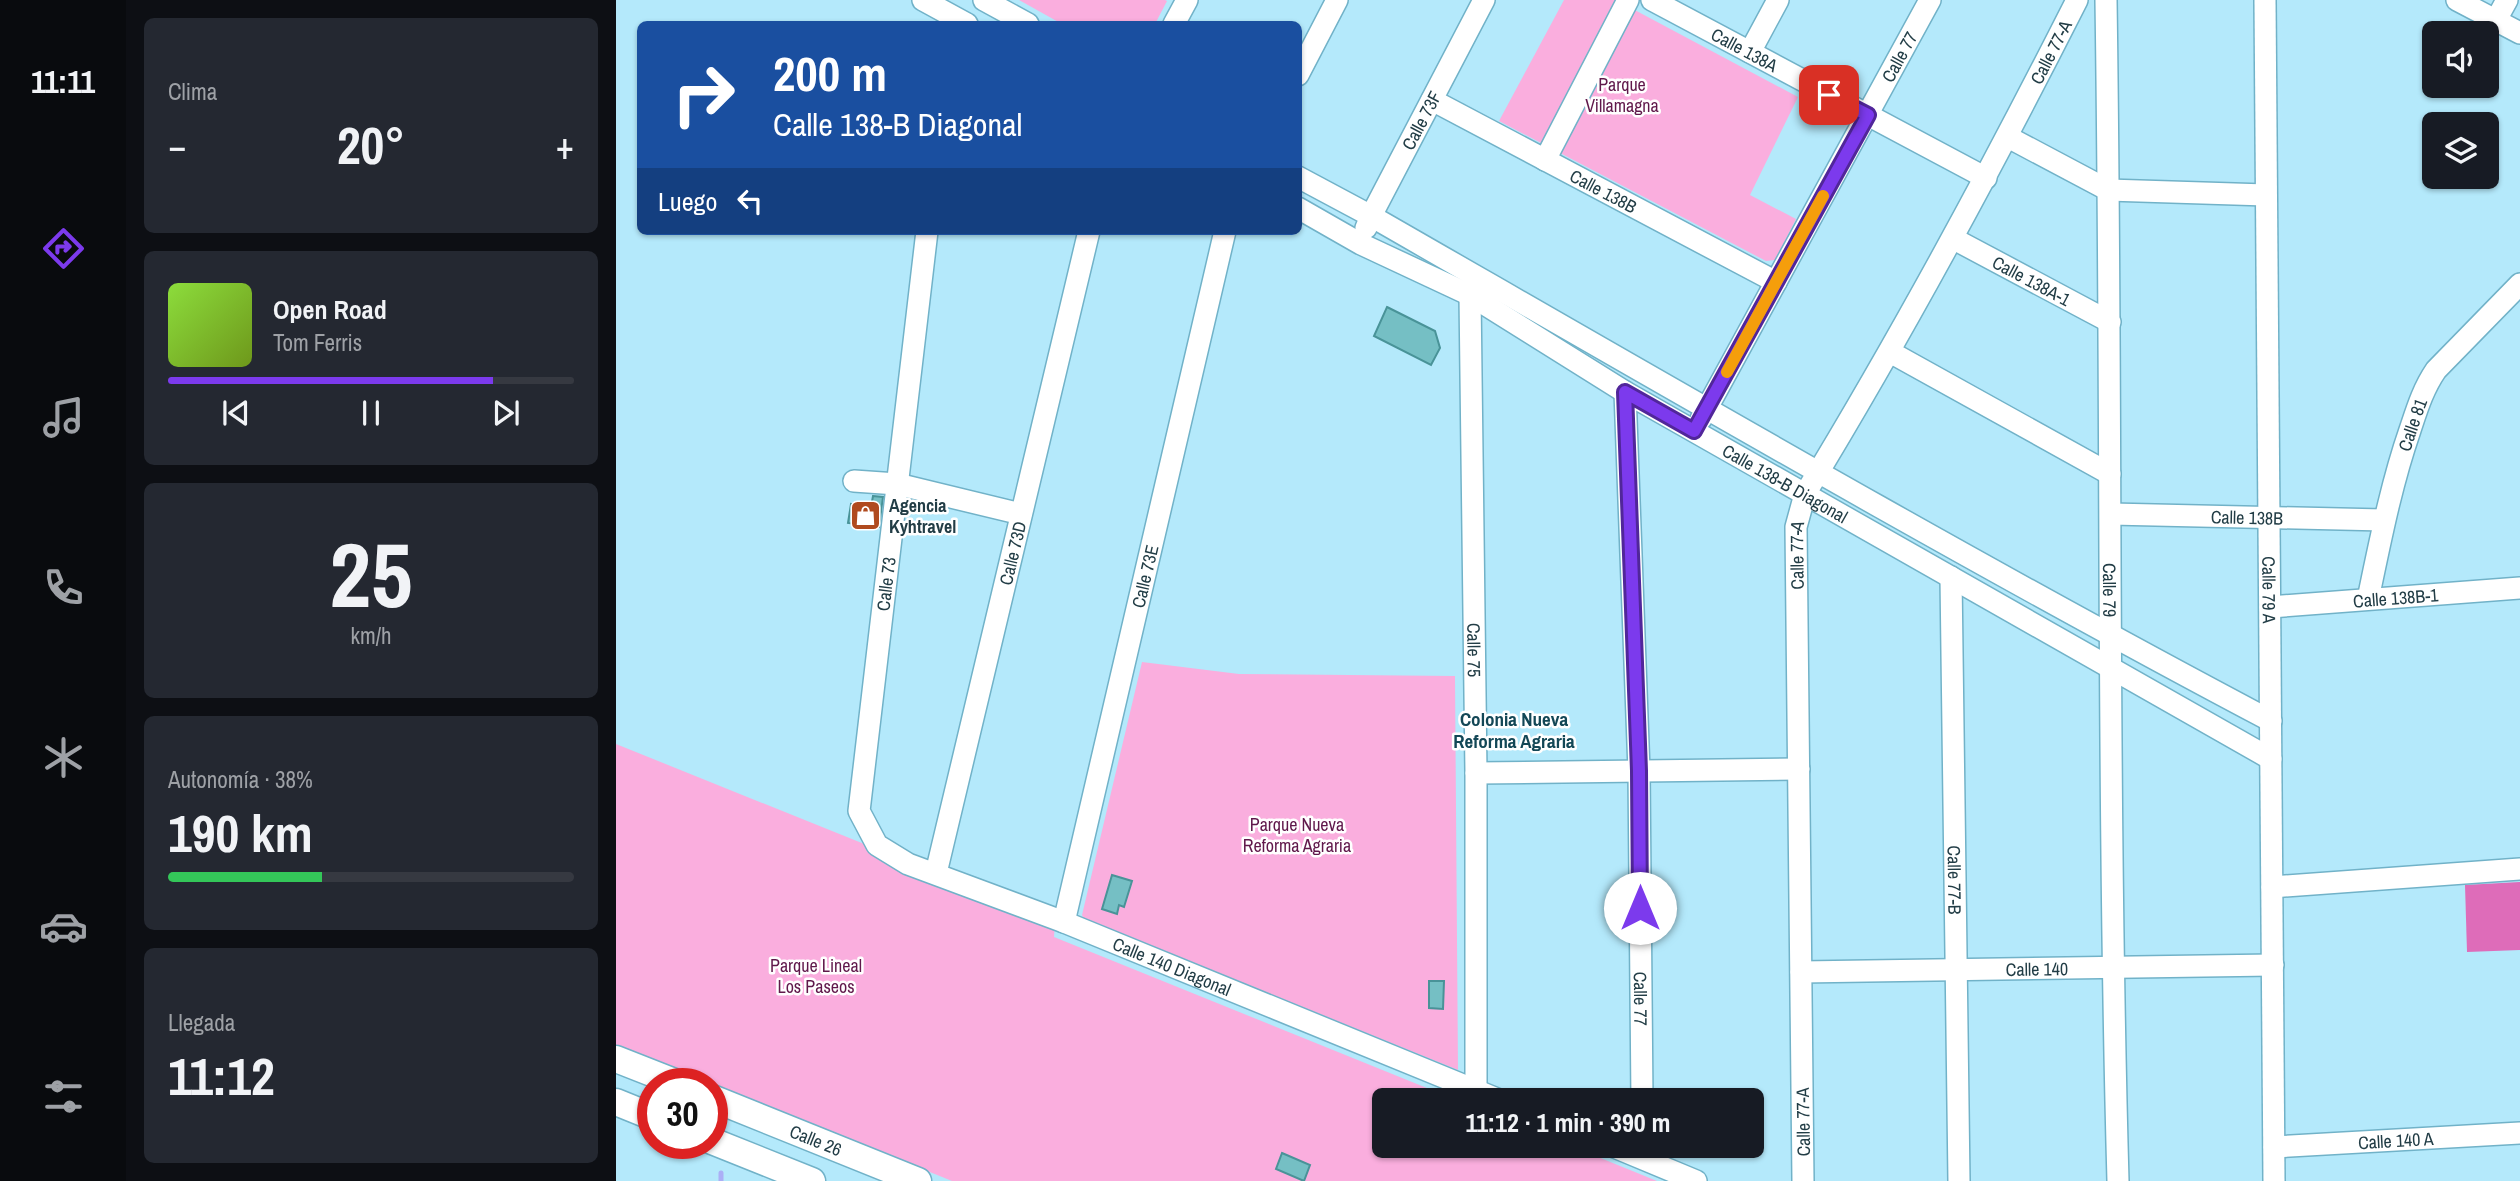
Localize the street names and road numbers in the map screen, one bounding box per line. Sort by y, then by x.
street label: Calle 77-A [2024,15,2077,88]
street label: Calle 138A [1707,21,1783,77]
street label: Calle 77 [1875,27,1923,86]
street label: Calle 73F [1395,86,1447,154]
street label: Calle 138B [1566,163,1641,219]
street label: Calle 138A-1 [1988,249,2076,312]
street label: Calle 81 [2391,394,2433,454]
street label: Calle 138-B Diagonal [1718,437,1852,529]
street label: Calle 138B [2211,504,2284,530]
street label: Calle 77-A [1783,517,1810,590]
street label: Calle 73D [993,519,1032,587]
street label: Calle 73E [1125,542,1164,610]
street label: Calle 73 [870,556,902,612]
street label: Calle 79 A [2257,556,2282,624]
street label: Calle 79 [2098,563,2123,617]
street label: Calle 138B-1 [2352,582,2440,613]
street label: Calle 75 [1462,623,1487,677]
street label: Calle 77-B [1942,845,1968,915]
street label: Calle 140 Diagonal [1109,931,1235,1002]
street label: Calle 140 [2006,956,2068,981]
street label: Calle 77 [1628,972,1654,1026]
street label: Calle 77-A [1790,1087,1816,1157]
street label: Calle 26 [786,1118,846,1162]
street label: Calle 140 A [2357,1125,2434,1155]

